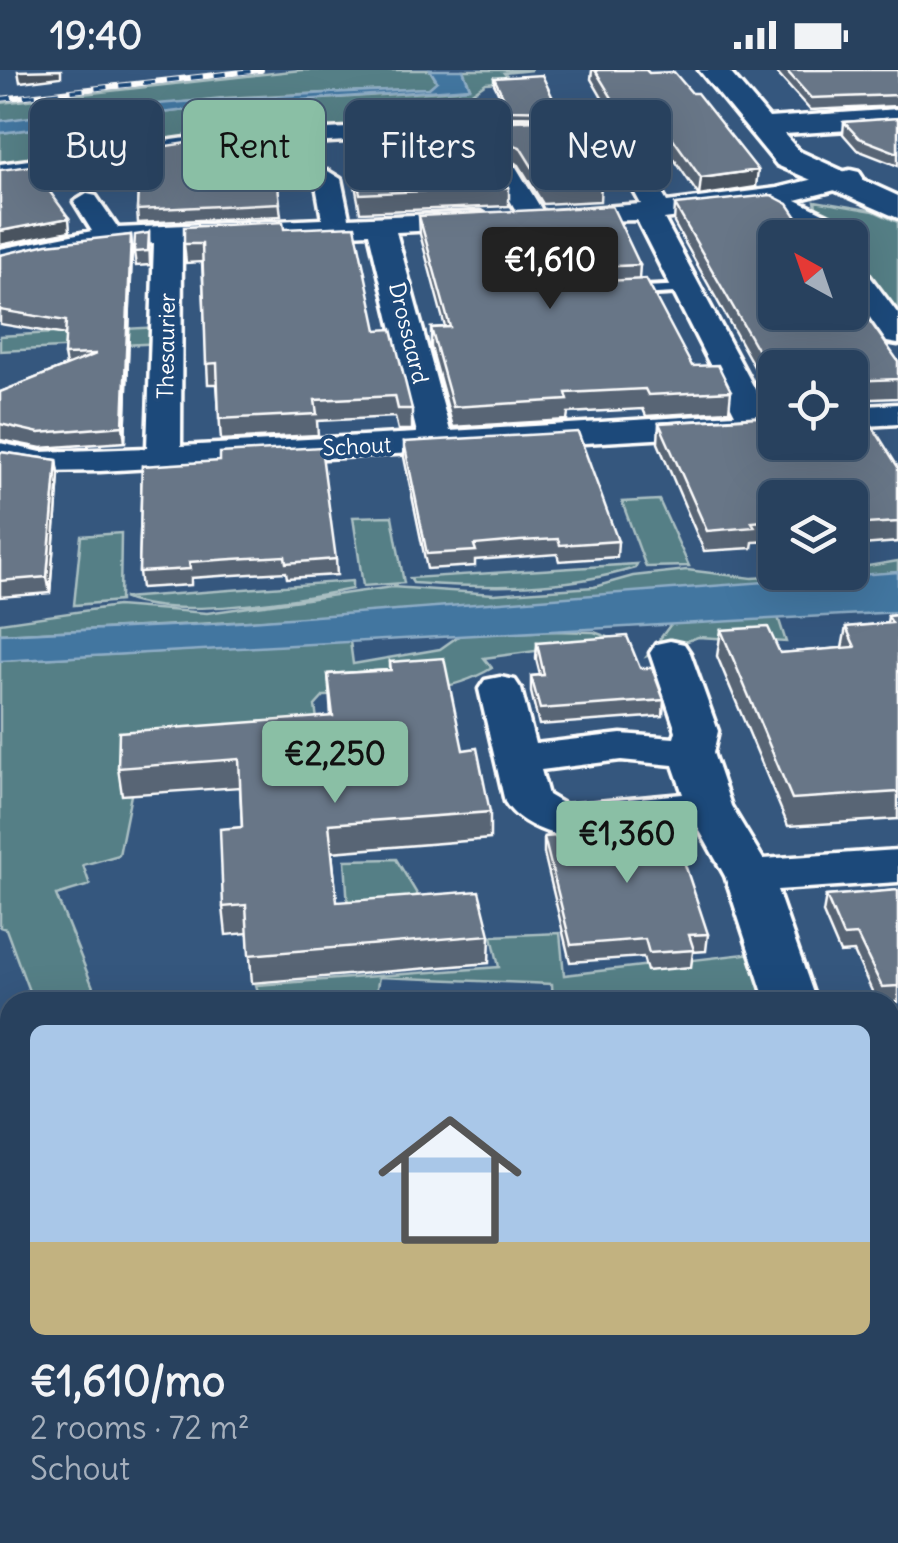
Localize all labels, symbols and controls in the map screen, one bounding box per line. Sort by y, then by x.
text: 19:40 [50,12,143,59]
chip: Buy [30,100,163,190]
chip: Rent [183,100,325,190]
chip: Filters [345,100,511,190]
chip: New [531,100,671,190]
north arrow [758,220,868,330]
map controls [758,220,868,590]
pin: €1,610 [469,227,631,312]
text: €1,610 [504,239,596,280]
street label: Drossaard [383,279,435,387]
street label: Thesaurier [151,293,181,399]
button: locate [758,350,868,460]
street label: Schout [322,430,392,462]
button: layers [758,480,868,590]
pin: €2,250 [254,721,416,806]
text: €2,250 [284,733,386,774]
pin: €1,360 [546,801,708,886]
text: €1,360 [578,813,676,854]
icon: home [360,1090,540,1270]
text: €1,610/mo [30,1355,225,1407]
text: 2 rooms · 72 m² [30,1407,250,1448]
text: Schout [30,1448,130,1489]

